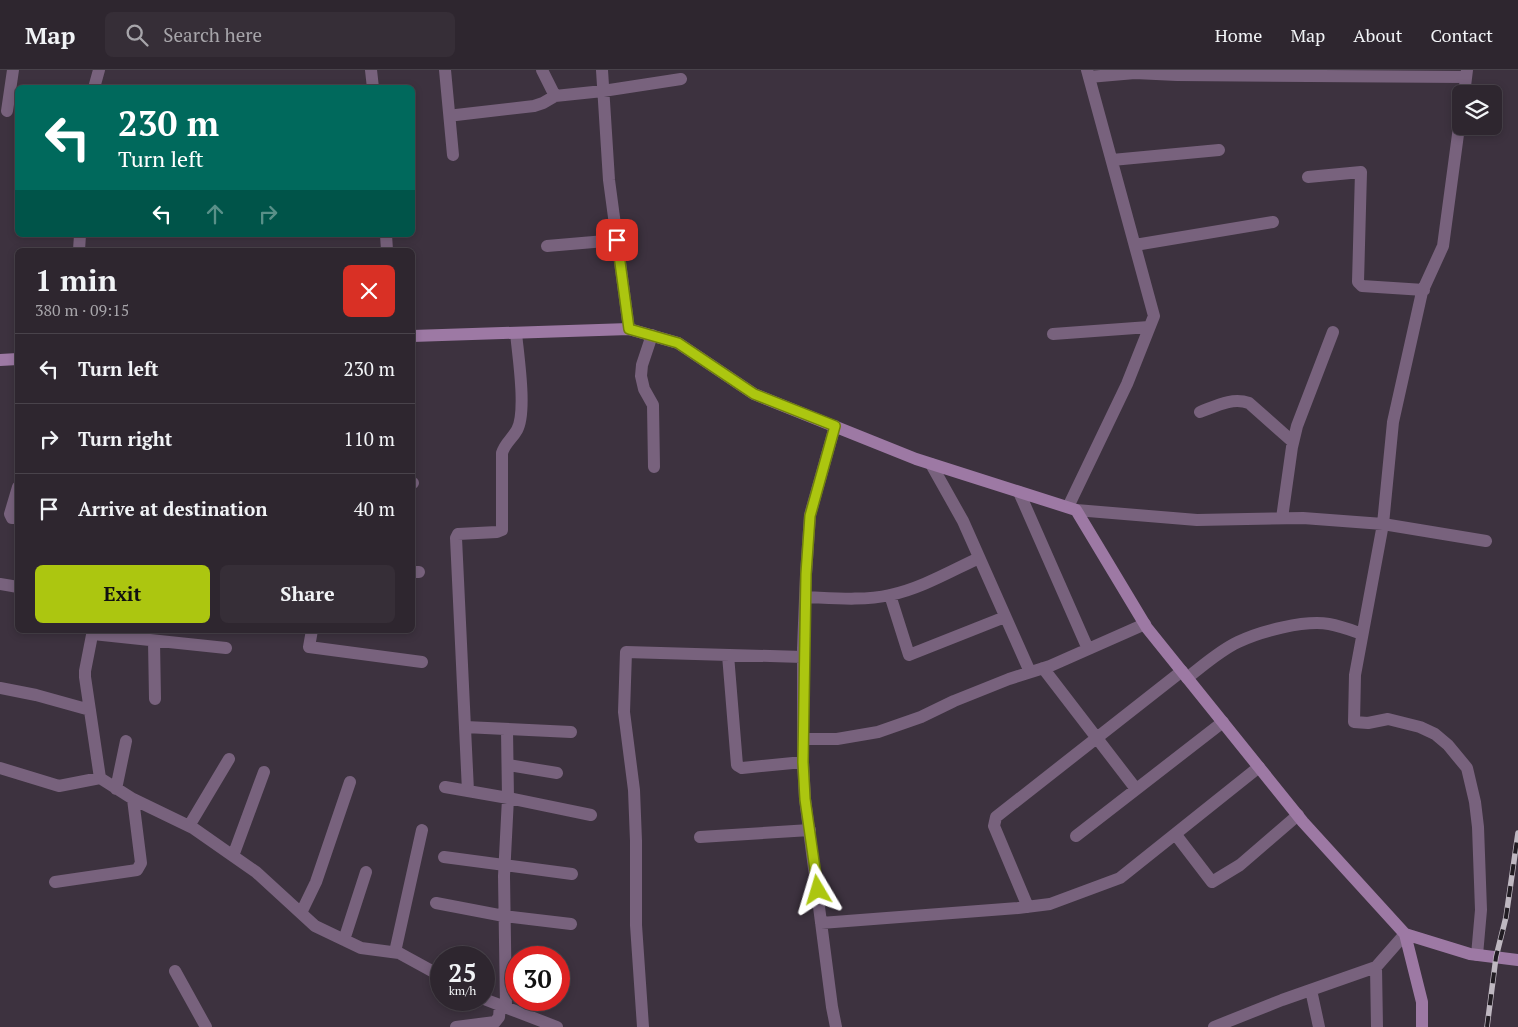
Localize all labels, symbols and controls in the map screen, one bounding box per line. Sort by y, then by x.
search box [105,12,455,57]
text: Map [25,19,75,51]
icon: search [123,21,151,49]
text: Search here [163,22,262,47]
text: Home [1215,23,1262,47]
text: Map [1290,23,1325,47]
text: About [1353,23,1402,47]
text: Contact [1430,23,1493,47]
map controls [1452,85,1502,135]
button: layers [1452,85,1502,135]
text: 230 m [118,100,219,146]
icon: left [35,105,100,170]
text: Turn left [118,144,204,173]
icon: left [148,200,176,228]
icon: ahead [201,200,229,228]
icon: right [254,200,282,228]
pin [596,219,638,261]
icon: arrive [603,226,631,254]
text: 1 min [35,260,117,300]
button: close [343,265,395,317]
text: 380 m · 09:15 [35,299,129,321]
icon: left [35,355,63,383]
text: Turn left [78,356,159,381]
text: 230 m [344,356,395,381]
icon: right [35,425,63,453]
text: Turn right [78,426,172,451]
text: 110 m [344,426,395,451]
icon: arrive [35,495,63,523]
text: Arrive at destination [78,496,267,521]
text: 40 m [354,496,395,521]
button: Exit [35,565,210,623]
button: Share [220,565,395,623]
position arrow [791,863,843,915]
speed limit sign: 30 [505,946,570,1011]
text: 25 [448,956,477,989]
text: km/h [449,983,476,998]

